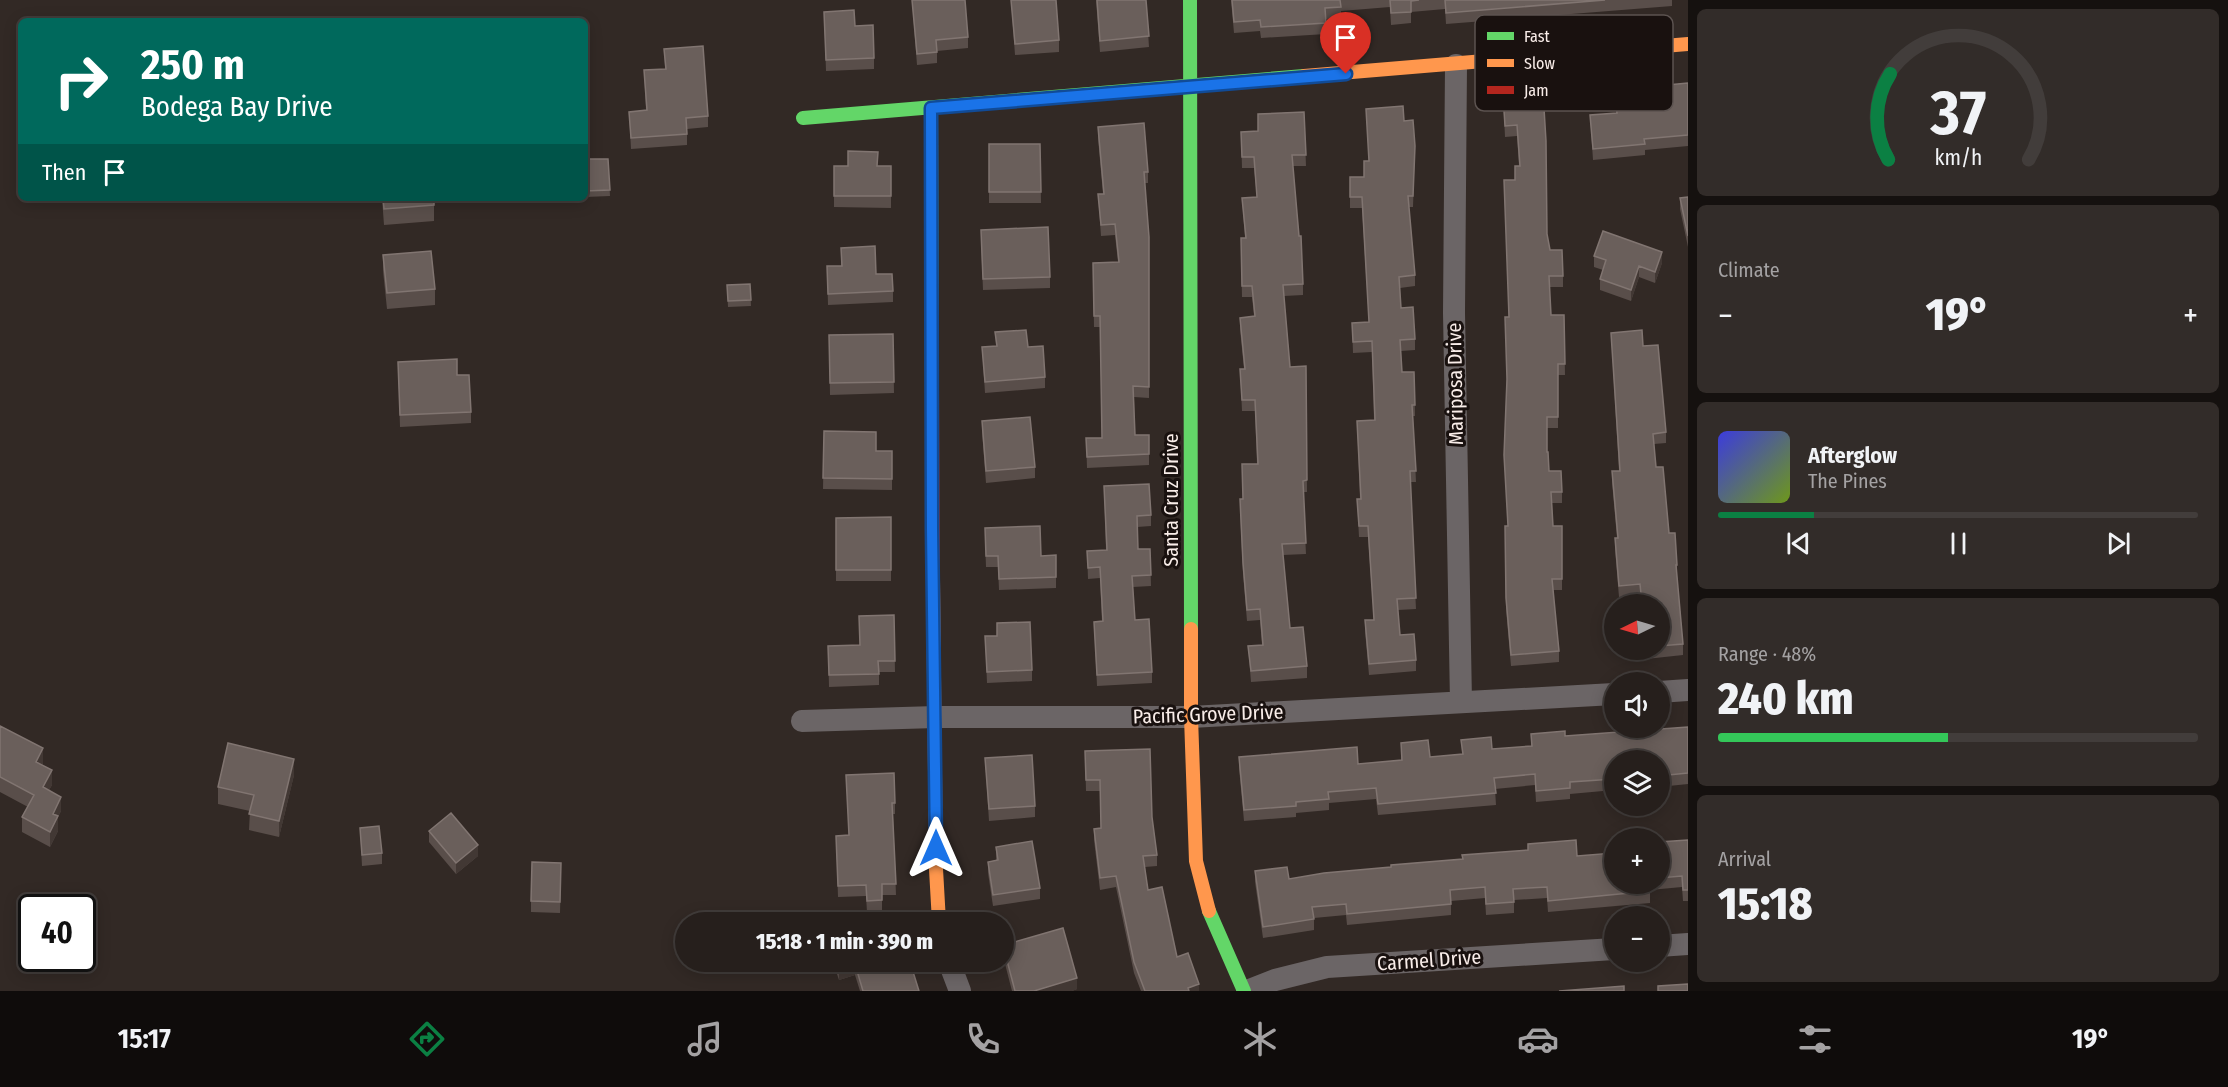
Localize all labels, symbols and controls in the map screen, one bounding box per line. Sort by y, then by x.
pin [1320,12,1371,74]
legend [1475,15,1673,111]
icon: arrive [1329,21,1362,54]
text: Fast [1524,27,1551,46]
text: 250 m [141,40,245,90]
icon: right [42,42,120,120]
text: Slow [1524,54,1555,73]
text: 37 [1929,76,1986,151]
text: Jam [1524,81,1549,100]
text: Bodega Bay Drive [141,91,333,123]
text: km/h [1934,145,1982,171]
icon: arrive [98,156,131,189]
text: Then [42,159,86,186]
text: Climate [1718,258,1780,282]
text: 19° [1926,288,1990,342]
text: − [1718,296,1733,336]
text: + [2183,296,2198,336]
street label: Mariposa Drive [1442,323,1468,445]
street label: Santa Cruz Drive [1159,433,1183,567]
text: Afterglow [1808,442,1897,469]
text: The Pines [1808,469,1887,493]
icon: previous [1782,527,1815,560]
icon: pause [1942,527,1975,560]
icon: next [2102,527,2135,560]
north arrow [1604,594,1670,660]
map controls [1604,594,1670,972]
text: Range · 48% [1718,642,1816,666]
button: sound [1604,672,1670,738]
text: 240 km [1718,672,1854,726]
street label: Pacific Grove Drive [1132,699,1284,729]
button: layers [1604,750,1670,816]
position arrow [904,816,968,880]
button: + [1604,828,1670,894]
text: Arrival [1718,847,1771,871]
text: 15:18 [1718,877,1813,931]
speed limit sign: 40 [18,894,96,972]
button: − [1604,906,1670,972]
text: 15:18 · 1 min · 390 m [756,928,933,955]
street label: Carmel Drive [1376,944,1482,976]
icon: directions [406,1018,448,1060]
icon: music [684,1018,726,1060]
icon: phone [962,1018,1004,1060]
icon: climate [1239,1018,1281,1060]
icon: car [1517,1018,1559,1060]
icon: filters [1794,1018,1836,1060]
text: 15:17 [118,1023,171,1055]
text: 19° [2072,1023,2110,1055]

